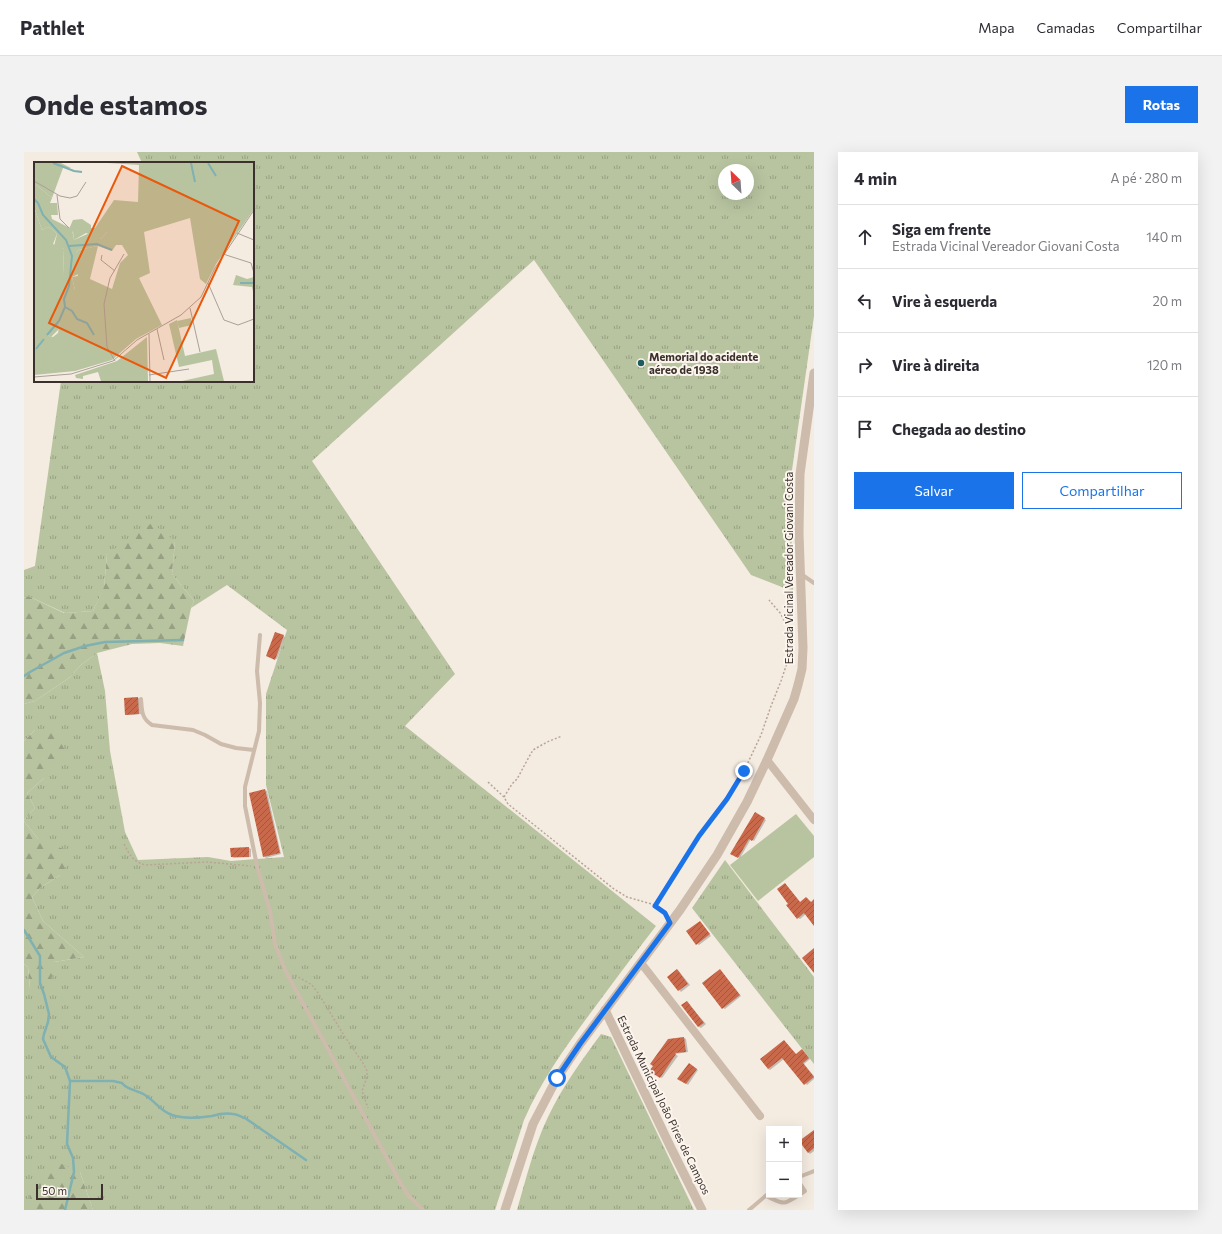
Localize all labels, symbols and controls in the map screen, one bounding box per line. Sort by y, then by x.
text: Pathlet [20,16,85,39]
text: Mapa [978,19,1015,36]
text: Camadas [1037,19,1095,36]
text: Compartilhar [1117,19,1202,36]
button: Rotas [1125,86,1198,123]
text: Onde estamos [24,87,208,121]
inset map [34,162,254,382]
north arrow [718,164,754,200]
text: 4 min [854,168,897,189]
text: A pé · 280 m [1111,170,1182,186]
text: Siga em frente [892,220,991,238]
icon: ahead [854,226,876,248]
text: 140 m [1146,229,1182,245]
text: Estrada Vicinal Vereador Giovani Costa [892,238,1120,254]
icon: left [854,290,876,312]
text: Vire à esquerda [892,292,997,310]
text: 20 m [1153,293,1182,309]
place label: Memorial do acidente aéreo de 1938 [649,350,758,376]
icon: right [854,354,876,376]
text: Vire à direita [892,356,980,374]
text: 120 m [1147,357,1182,373]
marker: Memorial do acidente aéreo de 1938 [636,358,646,368]
icon: arrive [854,418,876,440]
text: Chegada ao destino [892,420,1026,438]
street label: Estrada Vicinal Vereador Giovani Costa [782,472,795,664]
button: Salvar [854,472,1014,509]
button: Compartilhar [1022,472,1182,509]
route end [735,762,753,780]
street label: Estrada Municipal João Pires de Campos [614,1013,714,1197]
route start [548,1069,566,1087]
map controls [766,1126,802,1198]
button: + [766,1126,802,1162]
button: − [766,1162,802,1198]
scale bar [36,1182,103,1201]
text: 50 m [42,1184,67,1197]

